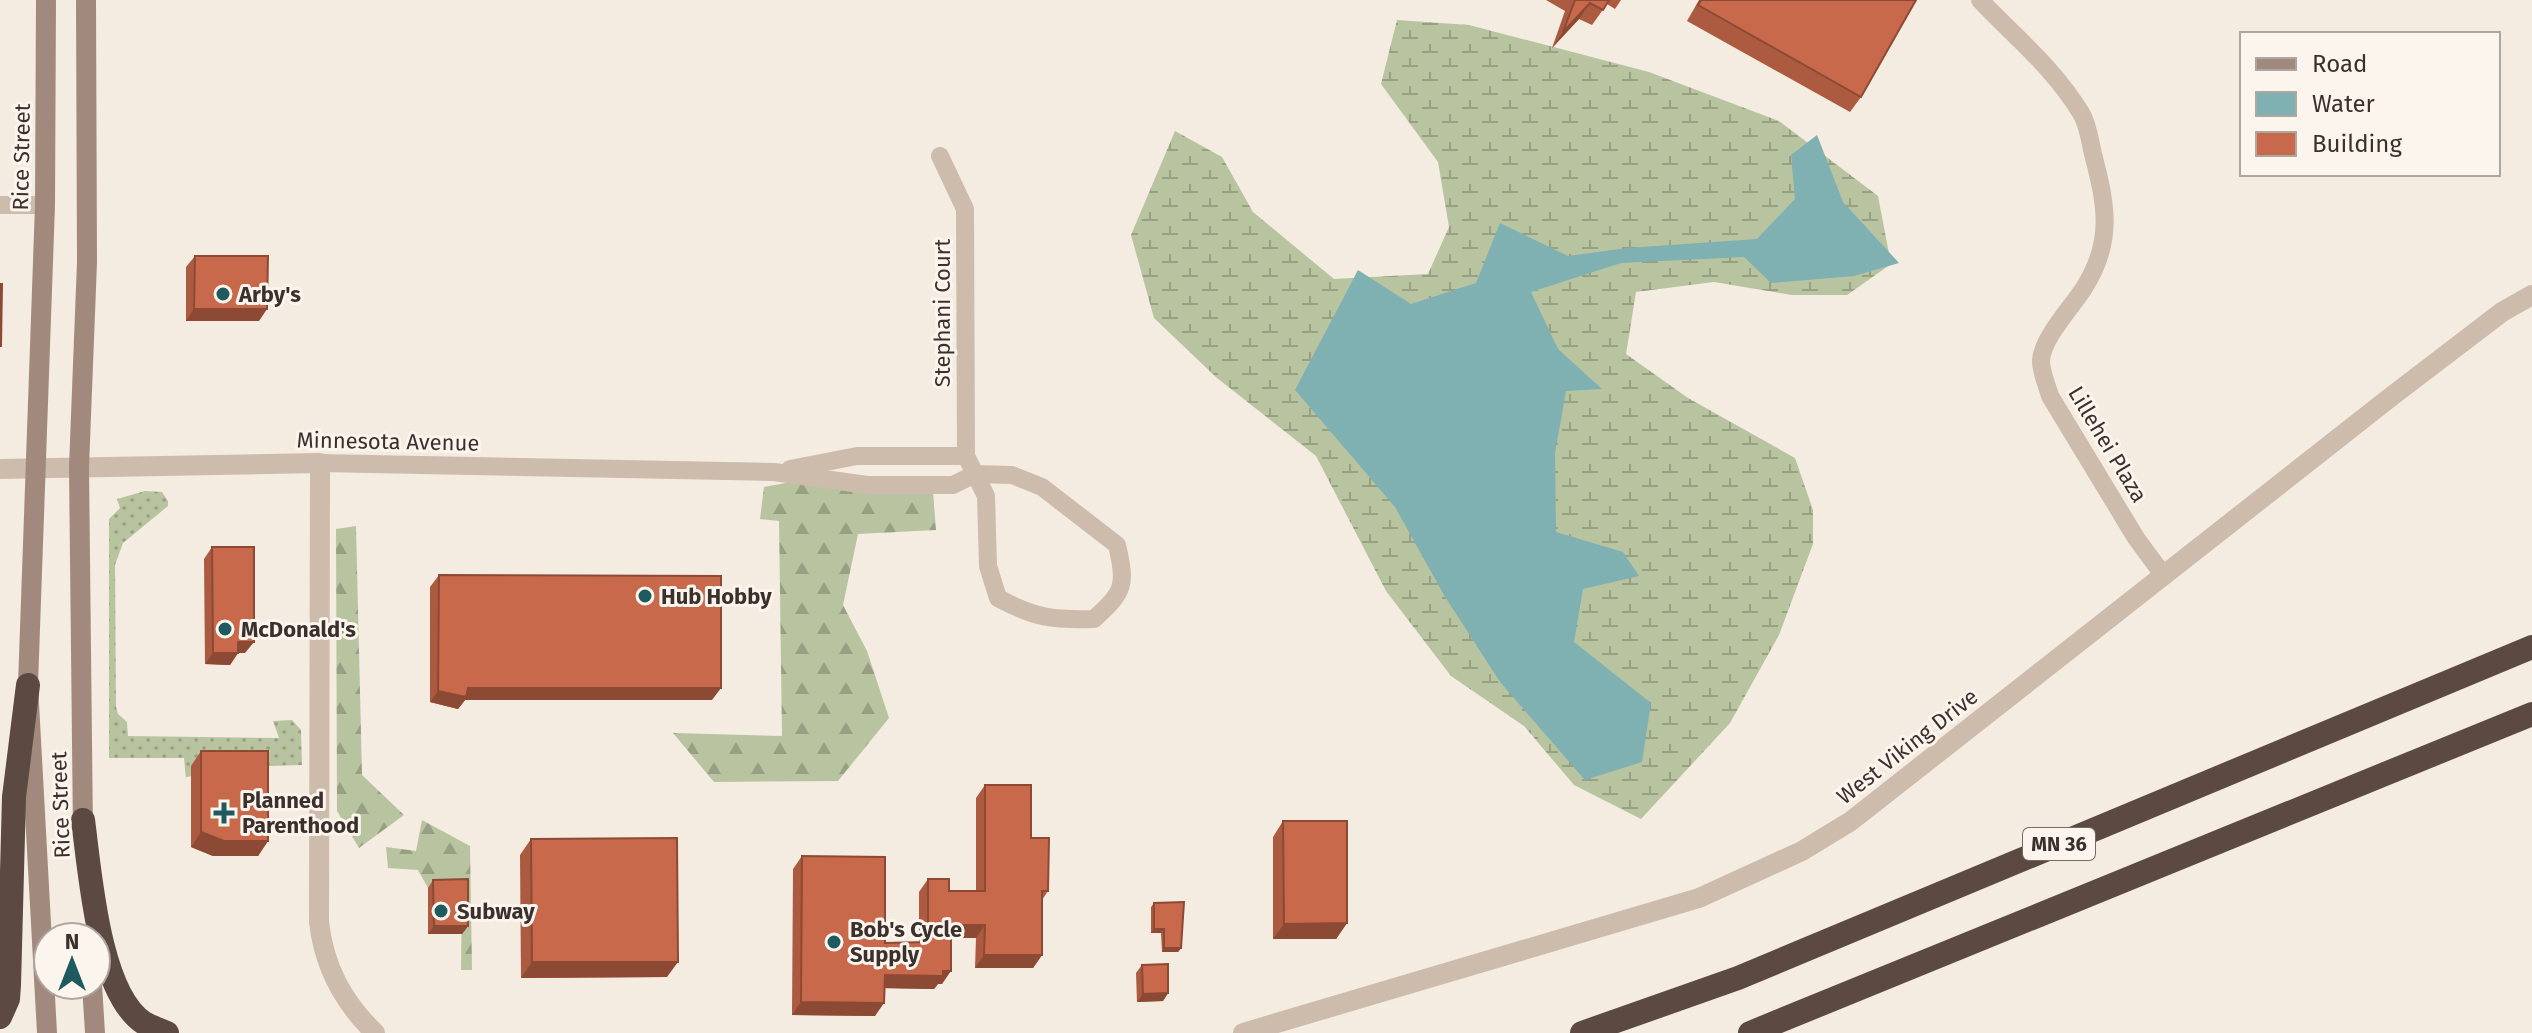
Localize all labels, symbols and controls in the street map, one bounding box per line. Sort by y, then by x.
legend [2240,32,2500,176]
text: Road [2312,50,2367,78]
text: Water [2312,90,2376,118]
street label: Rice Street [7,103,36,211]
text: Building [2312,130,2402,158]
street label: Stephani Court [929,239,956,387]
place label: Arby's [238,281,301,308]
marker: Arby's [214,285,232,303]
street label: Lillehei Plaza [2062,381,2153,507]
street label: Minnesota Avenue [296,426,480,457]
place label: Hub Hobby [661,583,772,610]
marker: Hub Hobby [636,587,654,605]
place label: McDonald's [241,616,356,643]
marker: McDonald's [216,620,234,638]
street label: West Viking Drive [1831,683,1983,810]
street label: Rice Street [45,751,76,859]
place label: Planned Parenthood [242,787,359,839]
marker: Planned Parenthood [213,802,235,824]
road number: MN 36 [2023,828,2095,860]
place label: Subway [457,898,535,925]
marker: Subway [432,902,450,920]
place label: Bob's Cycle Supply [850,916,962,968]
north arrow [32,921,112,1001]
text: N [65,928,79,955]
marker: Bob's Cycle Supply [825,933,843,951]

